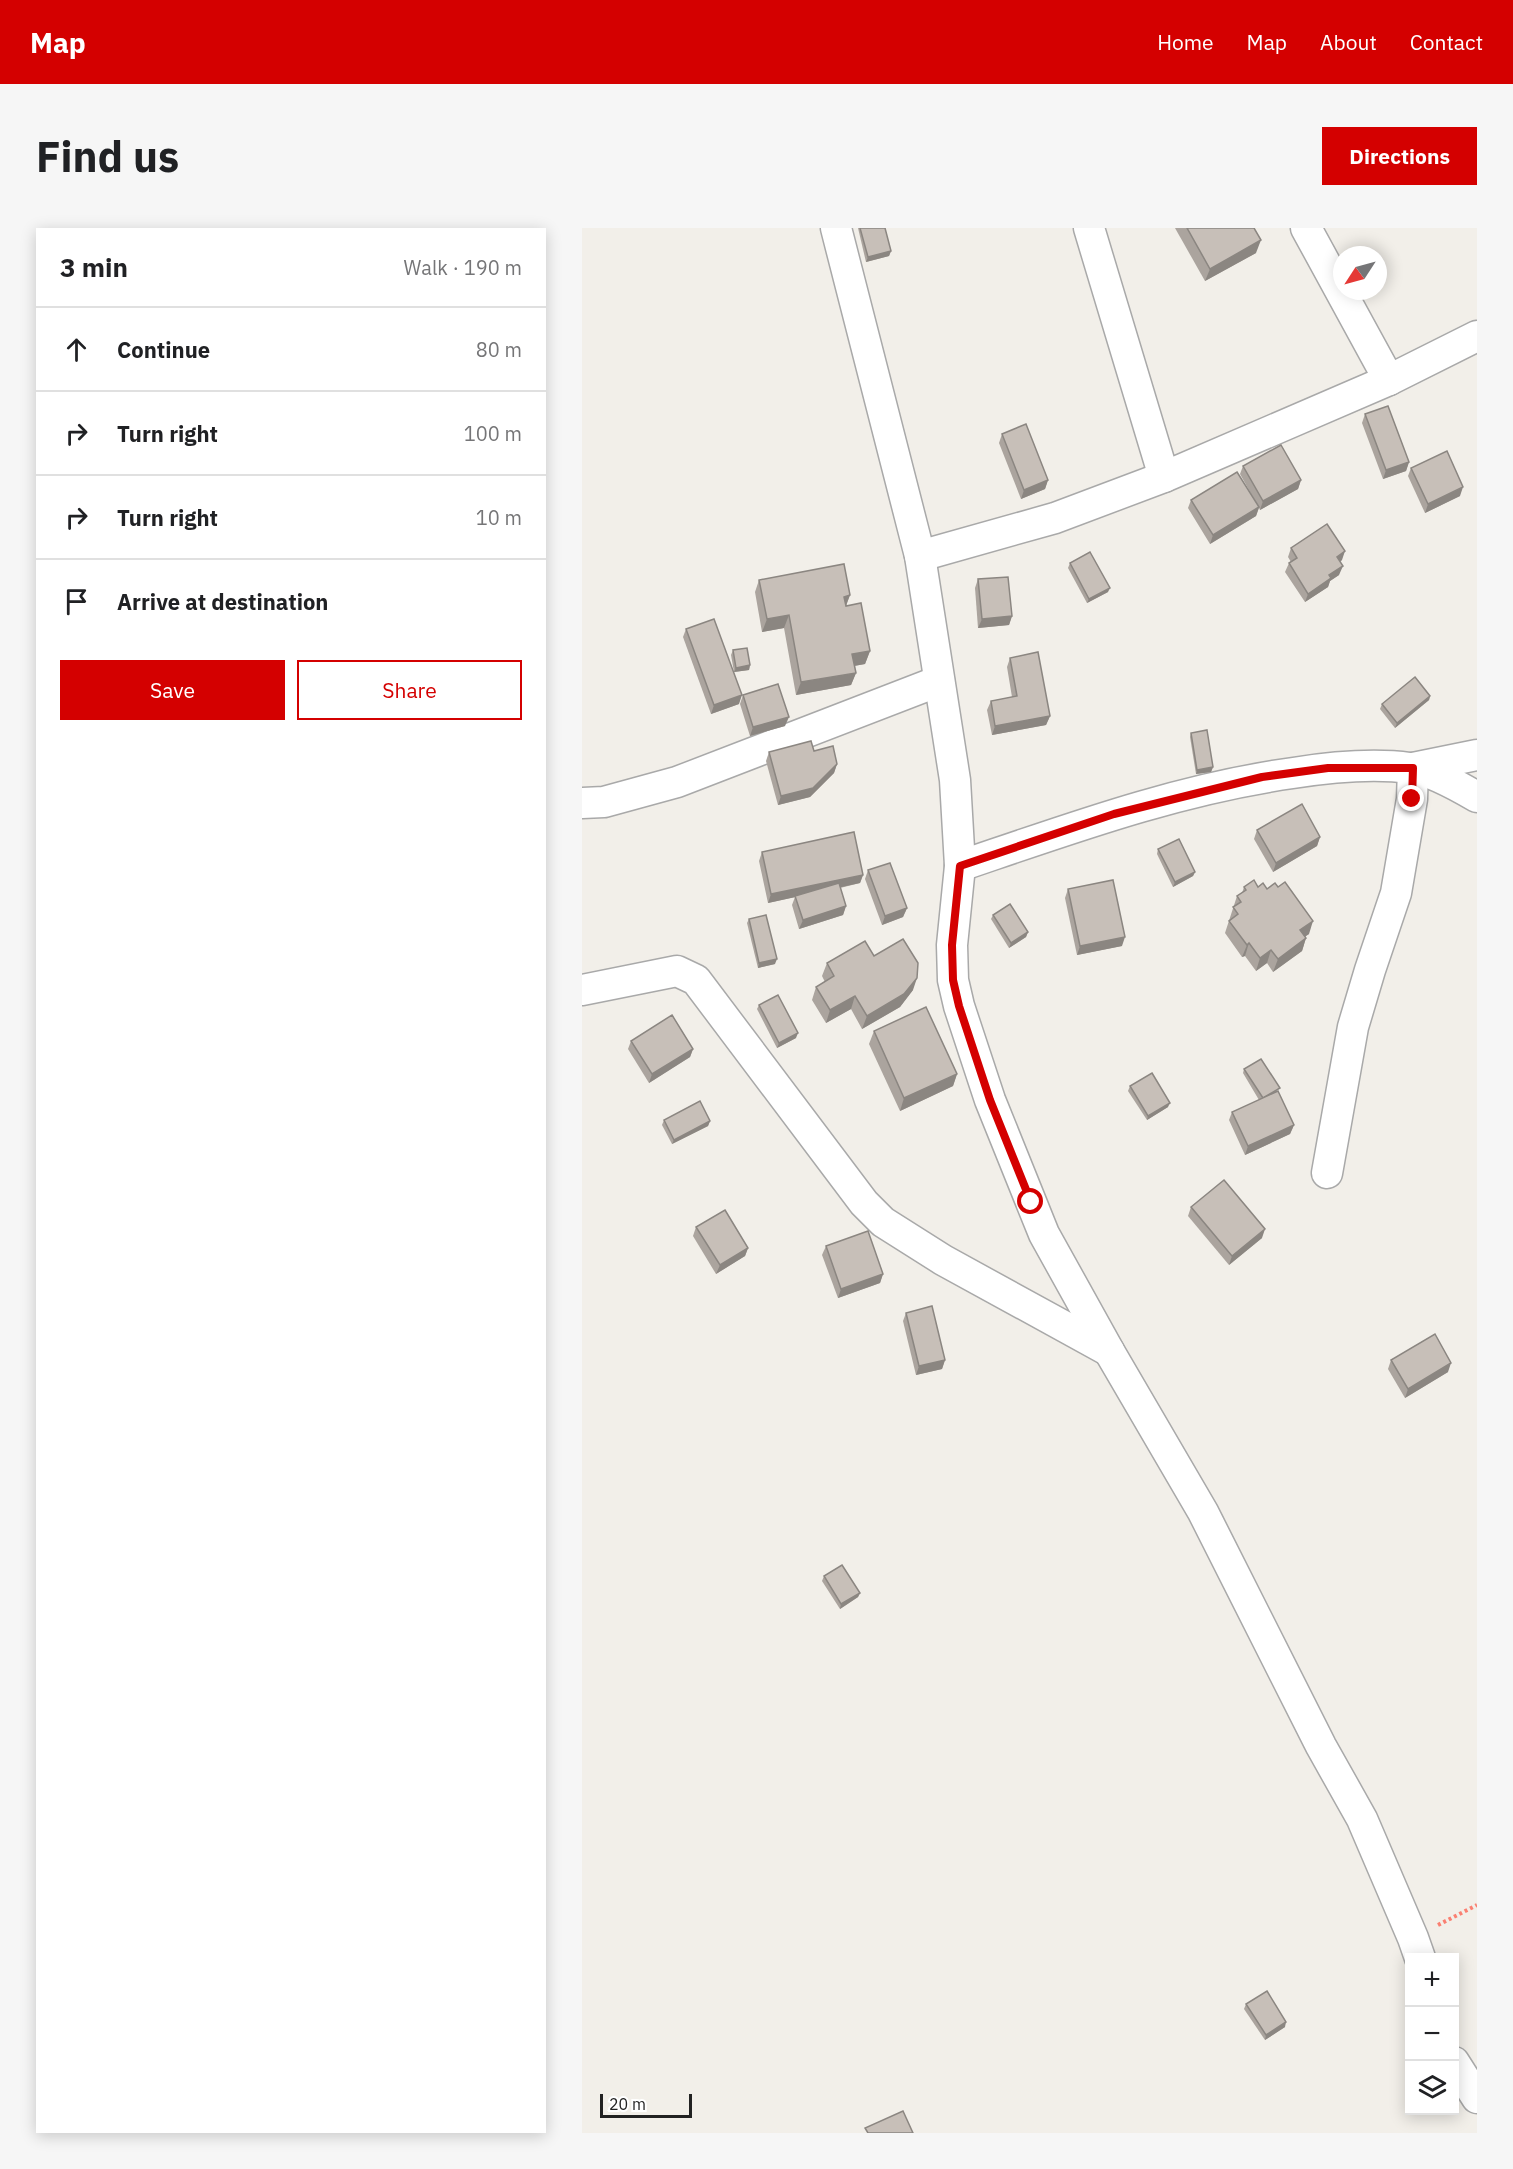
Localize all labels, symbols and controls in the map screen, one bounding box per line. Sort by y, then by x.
text: Map [30,24,86,61]
text: Home [1157,28,1214,56]
text: Map [1247,28,1287,56]
text: About [1320,28,1377,56]
text: Contact [1410,28,1483,56]
button: Directions [1322,127,1477,185]
text: Find us [36,129,179,184]
north arrow [1333,246,1387,300]
text: 3 min [60,250,128,284]
text: Walk · 190 m [404,254,522,281]
icon: ahead [60,333,93,366]
text: Continue [117,335,210,364]
text: 80 m [476,336,522,363]
icon: right [60,417,93,450]
text: Turn right [117,419,218,448]
text: 100 m [464,420,522,447]
icon: right [60,501,93,534]
text: Turn right [117,503,218,532]
text: 10 m [476,504,522,531]
icon: arrive [60,585,93,618]
text: Arrive at destination [117,587,328,616]
button: Save [60,660,285,720]
button: Share [297,660,522,720]
route end [1398,785,1424,811]
route start [1017,1188,1043,1214]
map controls [1405,1953,1459,2115]
button: + [1405,1953,1459,2007]
button: − [1405,2007,1459,2061]
button: layers [1405,2061,1459,2115]
scale bar [600,2091,692,2118]
text: 20 m [609,2094,646,2114]

